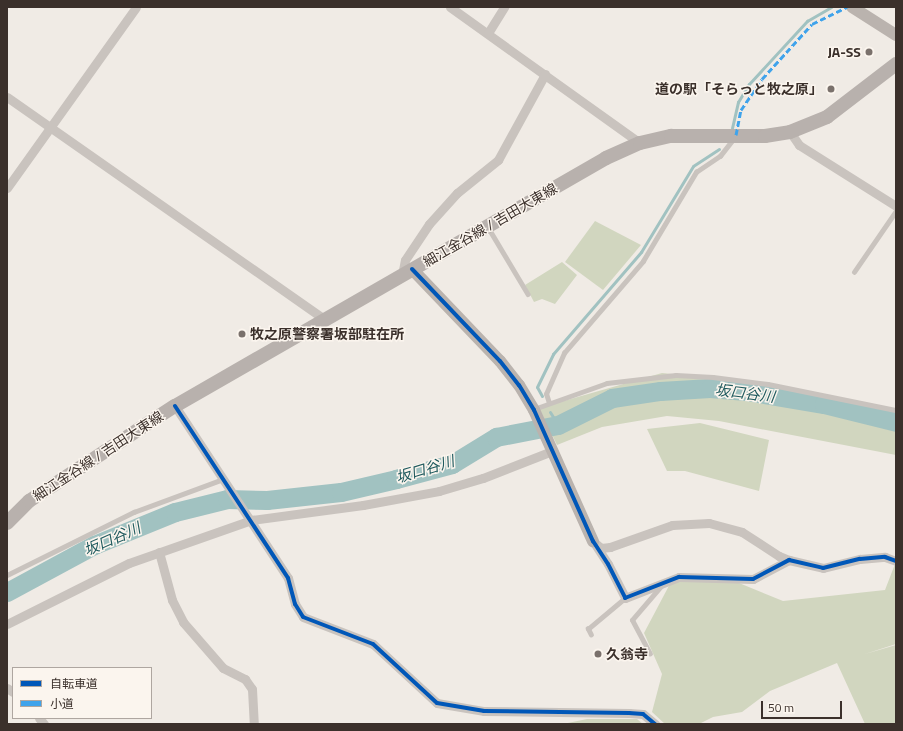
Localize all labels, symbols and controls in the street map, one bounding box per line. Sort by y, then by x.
place label: JA-SS [828,44,861,60]
marker: JA-SS [864,47,874,57]
place label: 道の駅「そらっと牧之原」 [655,81,823,97]
marker: 道の駅「そらっと牧之原」 [826,84,836,94]
street label: 細江金谷線 / 吉田大東線 [420,180,560,270]
place label: 牧之原警察署坂部駐在所 [250,326,404,342]
marker: 牧之原警察署坂部駐在所 [237,329,247,339]
water label: 坂口谷川 [714,380,776,406]
street label: 細江金谷線 / 吉田大東線 [30,408,166,504]
water label: 坂口谷川 [394,452,456,486]
water label: 坂口谷川 [81,519,143,559]
place label: 久翁寺 [606,646,648,662]
marker: 久翁寺 [593,649,603,659]
legend [12,667,152,719]
text: 自転車道 [50,674,98,693]
scale bar [763,693,844,719]
text: 小道 [50,694,74,713]
text: 50 m [768,698,794,717]

